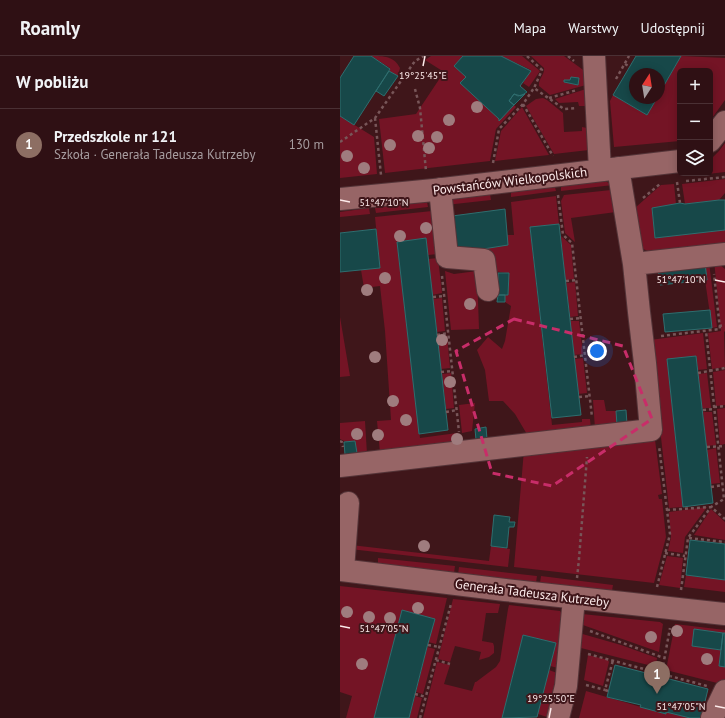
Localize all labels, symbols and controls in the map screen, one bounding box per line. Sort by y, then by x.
text: Roamly [20,16,80,40]
text: Mapa [514,19,546,37]
text: Warstwy [568,19,619,37]
text: Udostępnij [641,19,705,37]
north arrow [629,68,665,104]
map controls [677,68,713,176]
button: + [677,68,713,104]
text: 19°25'45"E [399,69,447,82]
text: W pobliżu [16,71,88,93]
button: − [677,104,713,140]
text: Przedszkole nr 121 [54,127,177,146]
text: 1 [25,136,33,153]
text: 130 m [289,136,324,153]
button: layers [677,140,713,176]
text: Szkoła · Generała Tadeusza Kutrzeby [54,146,256,163]
street label: Powstańców Wielkopolskich [432,163,588,199]
text: 51°47'10"N [359,196,409,209]
text: 51°47'10"N [656,273,706,286]
your location [587,341,607,361]
street label: Generała Tadeusza Kutrzeby [454,575,610,611]
text: 51°47'05"N [359,622,409,635]
pin: 1 [644,661,670,694]
text: 19°25'50"E [527,692,575,705]
text: 51°47'05"N [656,700,706,713]

